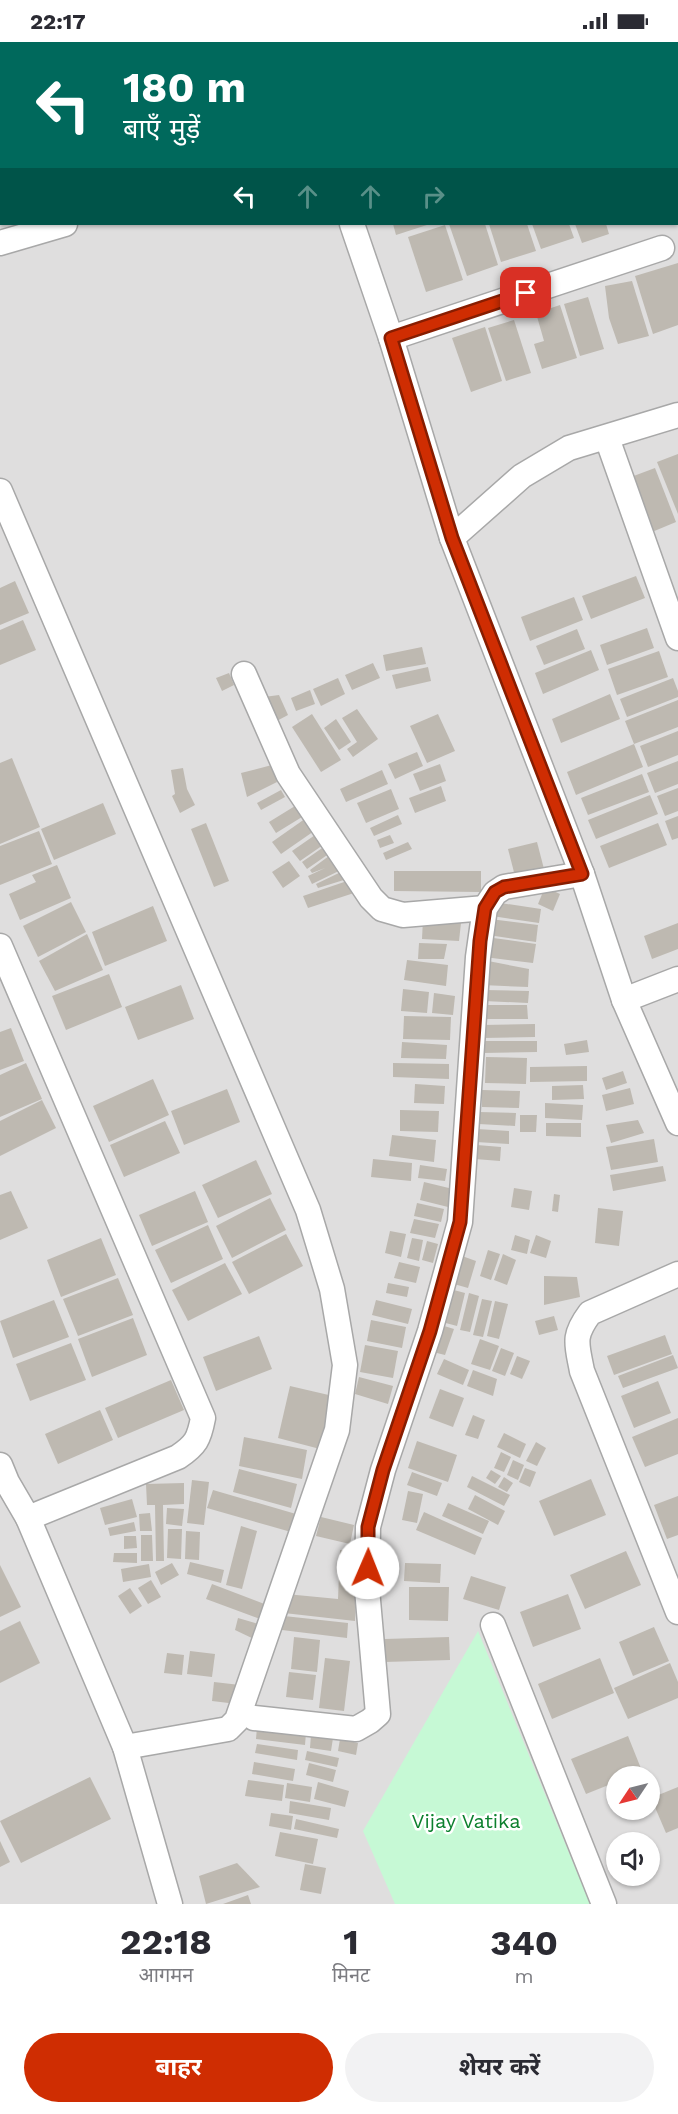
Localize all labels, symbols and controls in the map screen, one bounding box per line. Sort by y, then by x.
text: 22:17 [30,9,86,34]
text: 180 m [123,63,246,112]
icon: left [24,66,102,144]
text: बाएँ मुड़ें [123,113,200,145]
icon: left [228,180,261,213]
icon: ahead [291,180,324,213]
icon: ahead [354,180,387,213]
icon: right [417,180,450,213]
pin [500,267,551,318]
icon: arrive [509,276,542,309]
position arrow [336,1536,400,1600]
north arrow [606,1766,660,1820]
map controls [606,1766,660,1886]
park label: Vijay Vatika [411,1809,521,1833]
button: sound [606,1832,660,1886]
text: 22:18 [120,1921,212,1963]
text: 1 [343,1921,359,1963]
text: 340 [490,1922,558,1964]
text: आगमन [139,1963,193,1987]
text: मिनट [332,1963,370,1987]
text: m [515,1964,534,1988]
button: बाहर [24,2033,333,2102]
button: शेयर करें [345,2033,654,2102]

